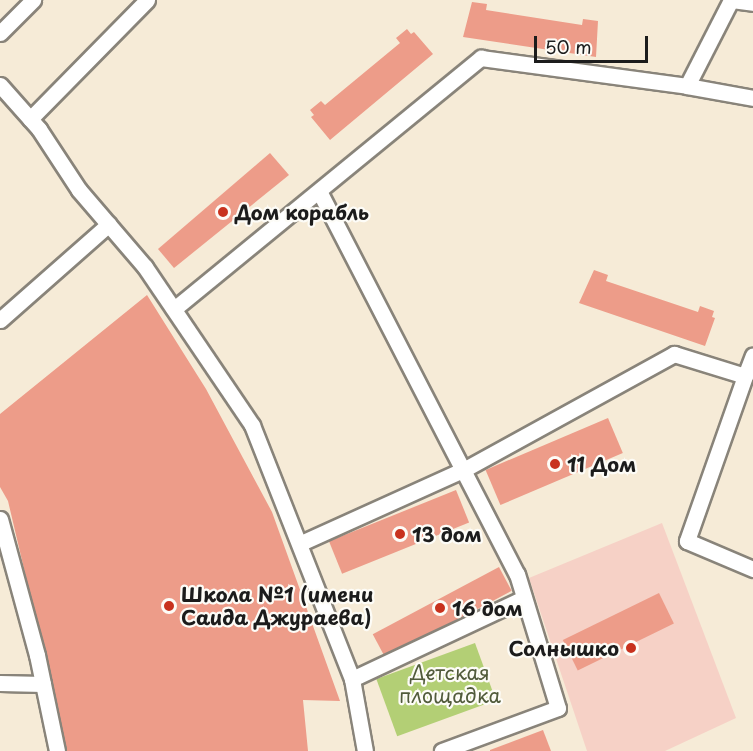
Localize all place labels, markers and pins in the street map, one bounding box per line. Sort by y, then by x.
place label: Дом корабль [235,200,370,224]
marker: Дом корабль [216,205,230,219]
place label: 11 Дом [567,452,637,476]
marker: 11 Дом [548,457,562,471]
place label: 13 дом [412,522,482,546]
marker: 13 дом [393,527,407,541]
place label: Школа №1 (имени Саида Джураева) [181,582,374,629]
place label: 16 дом [452,596,523,620]
marker: Школа №1 (имени Саида Джураева) [162,599,176,613]
marker: 16 дом [433,601,447,615]
place label: Солнышко [508,636,619,660]
marker: Солнышко [624,641,638,655]

